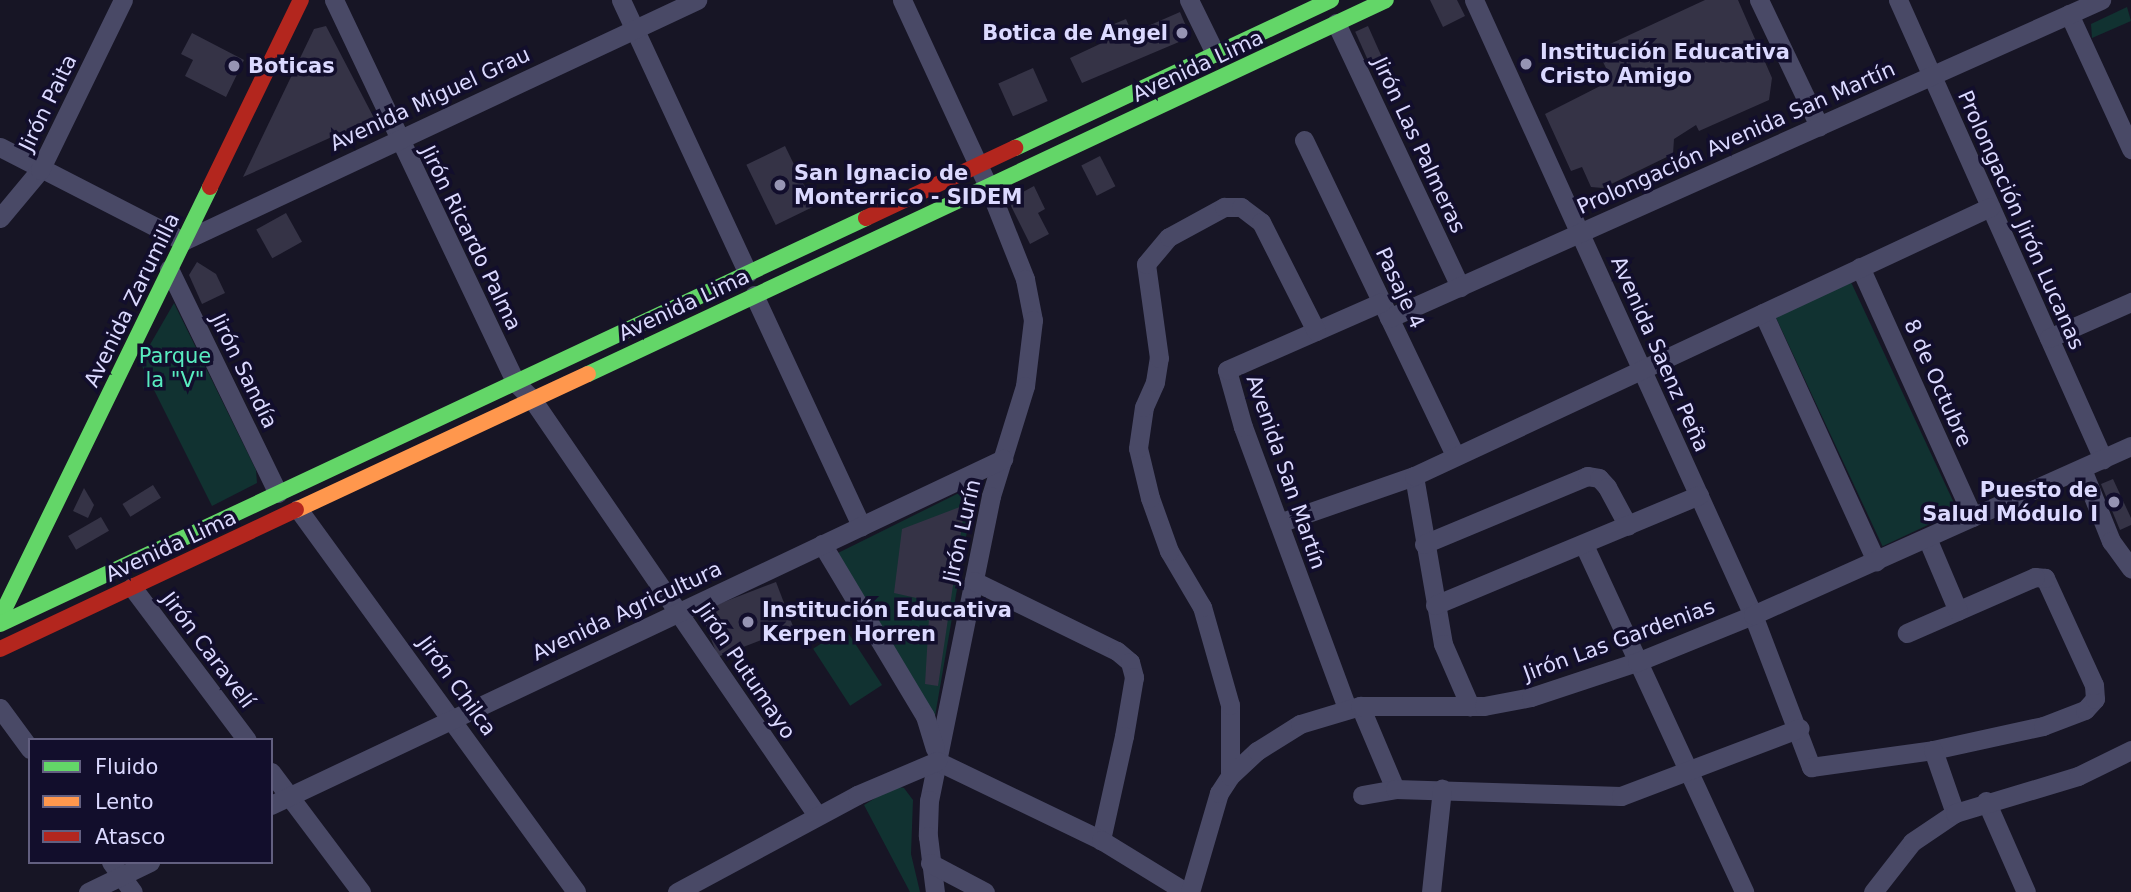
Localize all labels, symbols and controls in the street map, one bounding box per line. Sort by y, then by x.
place label: Botica de Angel [982,20,1168,46]
street label: Avenida Lima [1129,25,1267,107]
marker: Botica de Angel [1174,25,1190,41]
place label: Institución Educativa Cristo Amigo [1540,39,1790,89]
street label: Avenida Miguel Grau [326,42,534,156]
street label: Jirón Paita [14,50,82,156]
place label: Boticas [248,53,335,79]
street label: Jirón Las Palmeras [1367,53,1471,237]
marker: Institución Educativa Cristo Amigo [1518,56,1534,72]
street label: Prolongación Avenida San Martín [1573,56,1899,220]
marker: Boticas [226,58,242,74]
street label: Prolongación Jirón Lucanas [1952,87,2090,353]
street label: Jirón Ricardo Palma [415,141,527,335]
place label: San Ignacio de Monterrico - SIDEM [794,160,1022,210]
marker: San Ignacio de Monterrico - SIDEM [772,177,788,193]
street label: Avenida Zarumilla [79,209,185,391]
street label: Pasaje 4 [1370,243,1430,333]
street label: Avenida Saenz Peña [1605,252,1715,456]
street label: Avenida Lima [615,264,753,346]
street label: Jirón Sandía [205,309,283,433]
street label: 8 de Octubre [1899,315,1977,451]
park label: Parque la "V" [139,343,211,393]
street label: Avenida San Martín [1241,372,1331,572]
street label: Jirón Lurín [938,477,986,585]
place label: Puesto de Salud Módulo I [1922,477,2098,527]
marker: Puesto de Salud Módulo I [2104,492,2124,512]
street label: Avenida Lima [102,505,240,587]
street label: Avenida Agricultura [528,556,726,666]
street label: Jirón Caravelí [156,587,260,713]
street label: Jirón Las Gardenias [1520,594,1718,686]
place label: Institución Educativa Kerpen Horren [762,597,1012,647]
street label: Jirón Putumayo [691,598,801,744]
marker: Institución Educativa Kerpen Horren [740,614,756,630]
street label: Jirón Chilca [412,631,502,741]
legend [28,738,273,864]
text: Fluido [95,755,158,779]
text: Lento [95,790,154,814]
text: Atasco [95,825,165,849]

